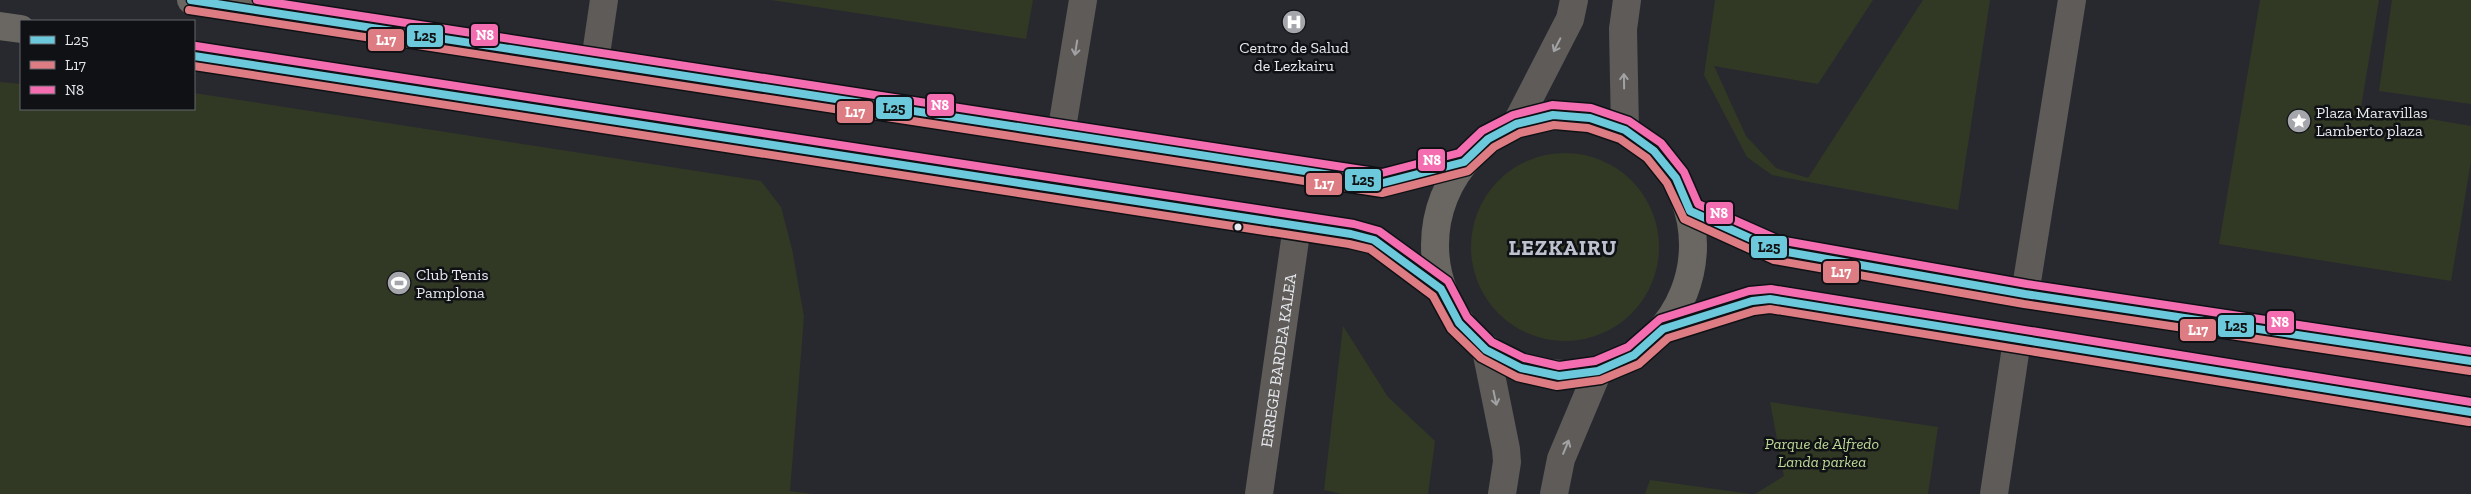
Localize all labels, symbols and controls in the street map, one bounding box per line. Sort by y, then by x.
hospital icon: Centro de Salud de Lezkairu [1281,9,1307,35]
legend [20,20,195,110]
line badge: N8 [470,23,499,47]
line badge: L25 [406,24,444,48]
text: N8 [476,27,495,44]
line badge: L17 [367,28,405,52]
text: L25 [414,28,436,45]
text: L25 [65,31,89,49]
text: L17 [376,32,396,49]
one-way arrow [1552,37,1561,52]
place label: Centro de Salud de Lezkairu [1239,38,1349,75]
one-way arrow [1070,40,1080,56]
text: L17 [65,56,86,74]
one-way arrow [1619,74,1629,90]
text: N8 [65,81,84,99]
line badge: N8 [926,93,955,117]
line badge: L25 [875,96,913,120]
text: N8 [931,97,950,114]
line badge: L17 [836,100,874,124]
text: L25 [883,100,905,117]
place label: Plaza Maravillas Lamberto plaza [2316,103,2428,140]
text: L17 [845,104,865,121]
place icon: Plaza Maravillas Lamberto plaza [2286,108,2312,134]
line badge: N8 [1417,148,1446,172]
text: N8 [1423,152,1442,169]
line badge: L25 [1344,168,1382,192]
line badge: L17 [1305,172,1343,196]
text: L25 [1352,172,1374,189]
text: L17 [1314,176,1334,193]
line badge: N8 [1705,201,1734,225]
text: N8 [1710,205,1729,222]
unlabelled marker [1233,222,1243,232]
district label: LEZKAIRU [1509,235,1617,260]
line badge: L25 [1750,235,1788,259]
text: L25 [1758,239,1780,256]
line badge: L17 [1822,260,1860,284]
text: L17 [1831,264,1851,281]
place label: Club Tenis Pamplona [416,265,489,302]
sports icon: Club Tenis Pamplona [386,270,412,296]
street label: ERREGE BARDEA KALEA [1256,271,1300,449]
line badge: N8 [2266,310,2295,334]
line badge: L25 [2217,314,2255,338]
text: N8 [2271,314,2290,331]
line badge: L17 [2179,318,2217,342]
text: L25 [2225,318,2247,335]
text: L17 [2188,322,2208,339]
one-way arrow [1491,390,1501,406]
park label: Parque de Alfredo Landa parkea [1765,434,1879,471]
one-way arrow [1561,440,1571,455]

